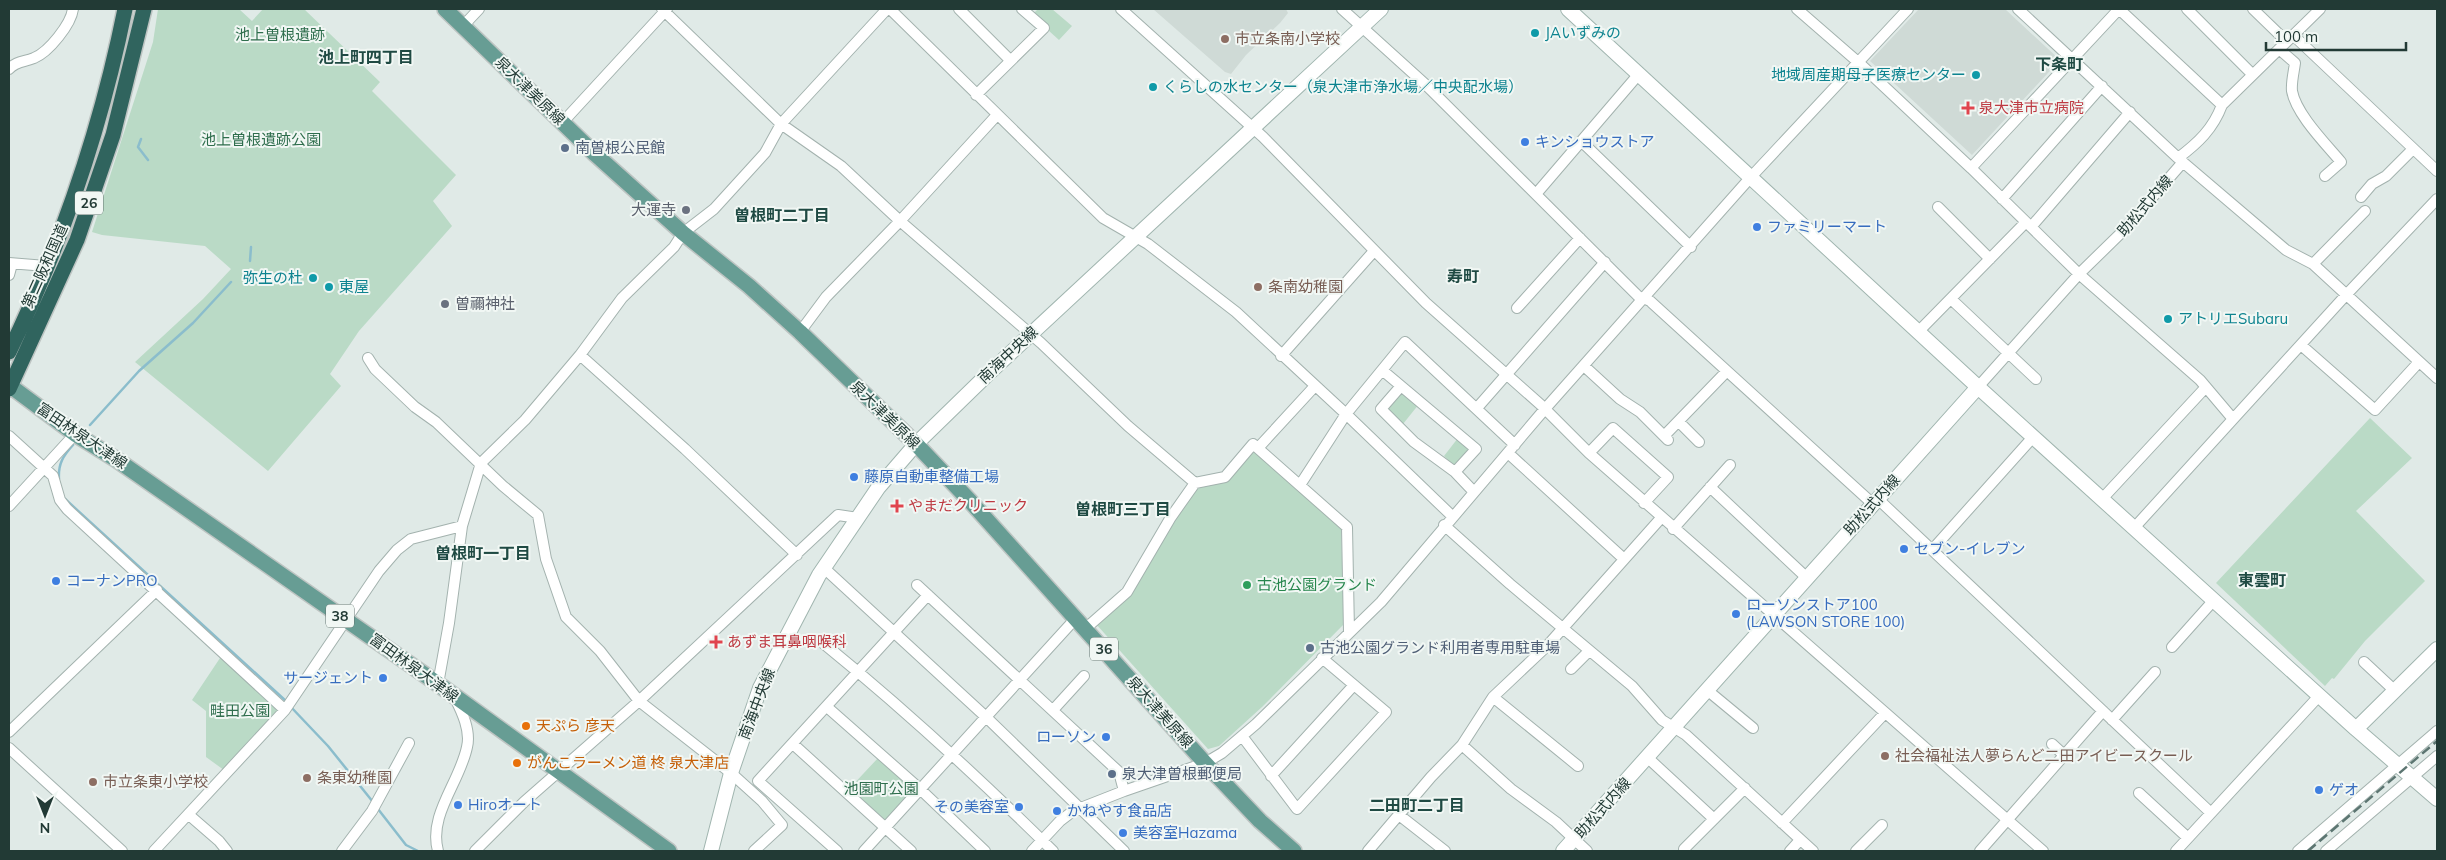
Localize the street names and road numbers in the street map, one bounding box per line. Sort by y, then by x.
street label: 泉大津美原線 [491,53,569,129]
street label: 助松式内線 [2113,171,2176,240]
road number: 26 [75,192,103,214]
street label: 第二阪和国道 [18,221,72,311]
street label: 南海中央線 [974,322,1042,387]
street label: 泉大津美原線 [846,377,924,453]
street label: 富田林泉大津線 [33,398,131,473]
street label: 助松式内線 [1839,470,1904,539]
road number: 38 [326,604,354,628]
street label: 富田林泉大津線 [366,629,462,706]
road number: 36 [1090,638,1118,661]
street label: 南海中央線 [734,665,779,742]
street label: 泉大津美原線 [1123,672,1198,751]
street label: 助松式内線 [1570,773,1635,842]

